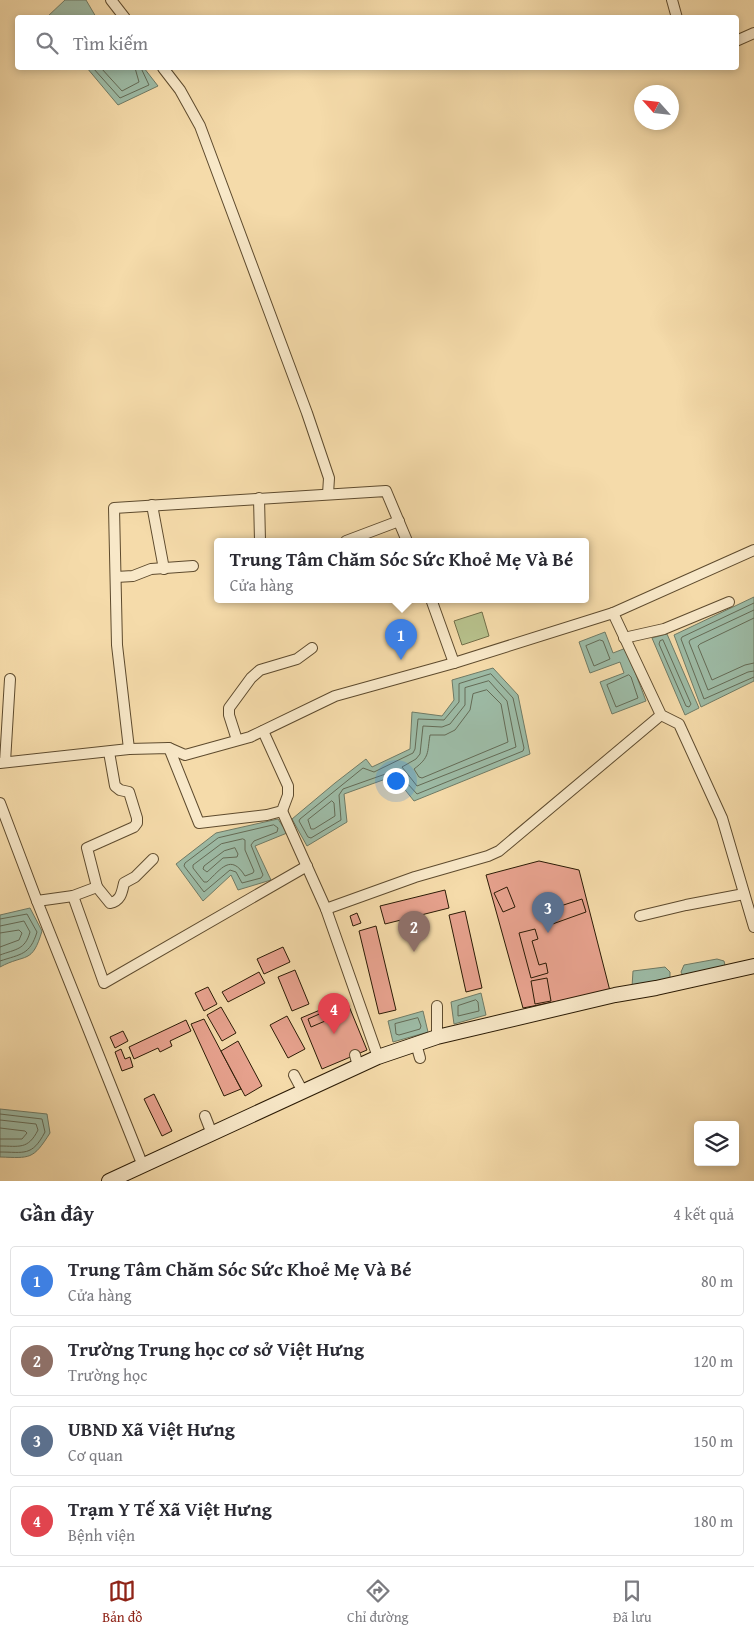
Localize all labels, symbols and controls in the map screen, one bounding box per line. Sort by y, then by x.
search box [15,15,739,70]
icon: search [33,29,61,57]
text: Tìm kiếm [73,29,148,57]
north arrow [634,85,679,130]
popup [214,538,589,603]
text: Trung Tâm Chăm Sóc Sức Khoẻ Mẹ Và Bé [230,545,573,573]
text: Cửa hàng [230,573,293,597]
pin: 1 [385,619,417,660]
your location [383,768,409,794]
pin: 3 [532,892,564,933]
pin: 2 [398,911,430,952]
pin: 4 [318,993,350,1034]
map controls [694,1121,739,1166]
button: layers [694,1121,739,1166]
text: Gần đây [20,1198,94,1229]
text: 4 kết quả [673,1202,734,1226]
text: Trung Tâm Chăm Sóc Sức Khoẻ Mẹ Và Bé [68,1255,412,1283]
text: 1 [33,1269,41,1293]
text: 80 m [701,1269,733,1293]
text: Cửa hàng [68,1283,131,1307]
text: Trường Trung học cơ sở Việt Hưng [68,1335,364,1363]
text: 2 [33,1349,41,1373]
text: 120 m [693,1349,733,1373]
text: Trường học [68,1363,147,1387]
text: UBND Xã Việt Hưng [68,1415,235,1443]
text: 3 [33,1429,41,1453]
text: 150 m [693,1429,733,1453]
text: Cơ quan [68,1443,123,1467]
text: Trạm Y Tế Xã Việt Hưng [68,1495,272,1523]
text: 4 [33,1509,41,1533]
text: 180 m [693,1509,733,1533]
text: Bệnh viện [68,1523,135,1547]
tab: Bản đồ [102,1577,142,1627]
tab: Chỉ đường [347,1577,408,1627]
tab: Đã lưu [613,1577,652,1627]

